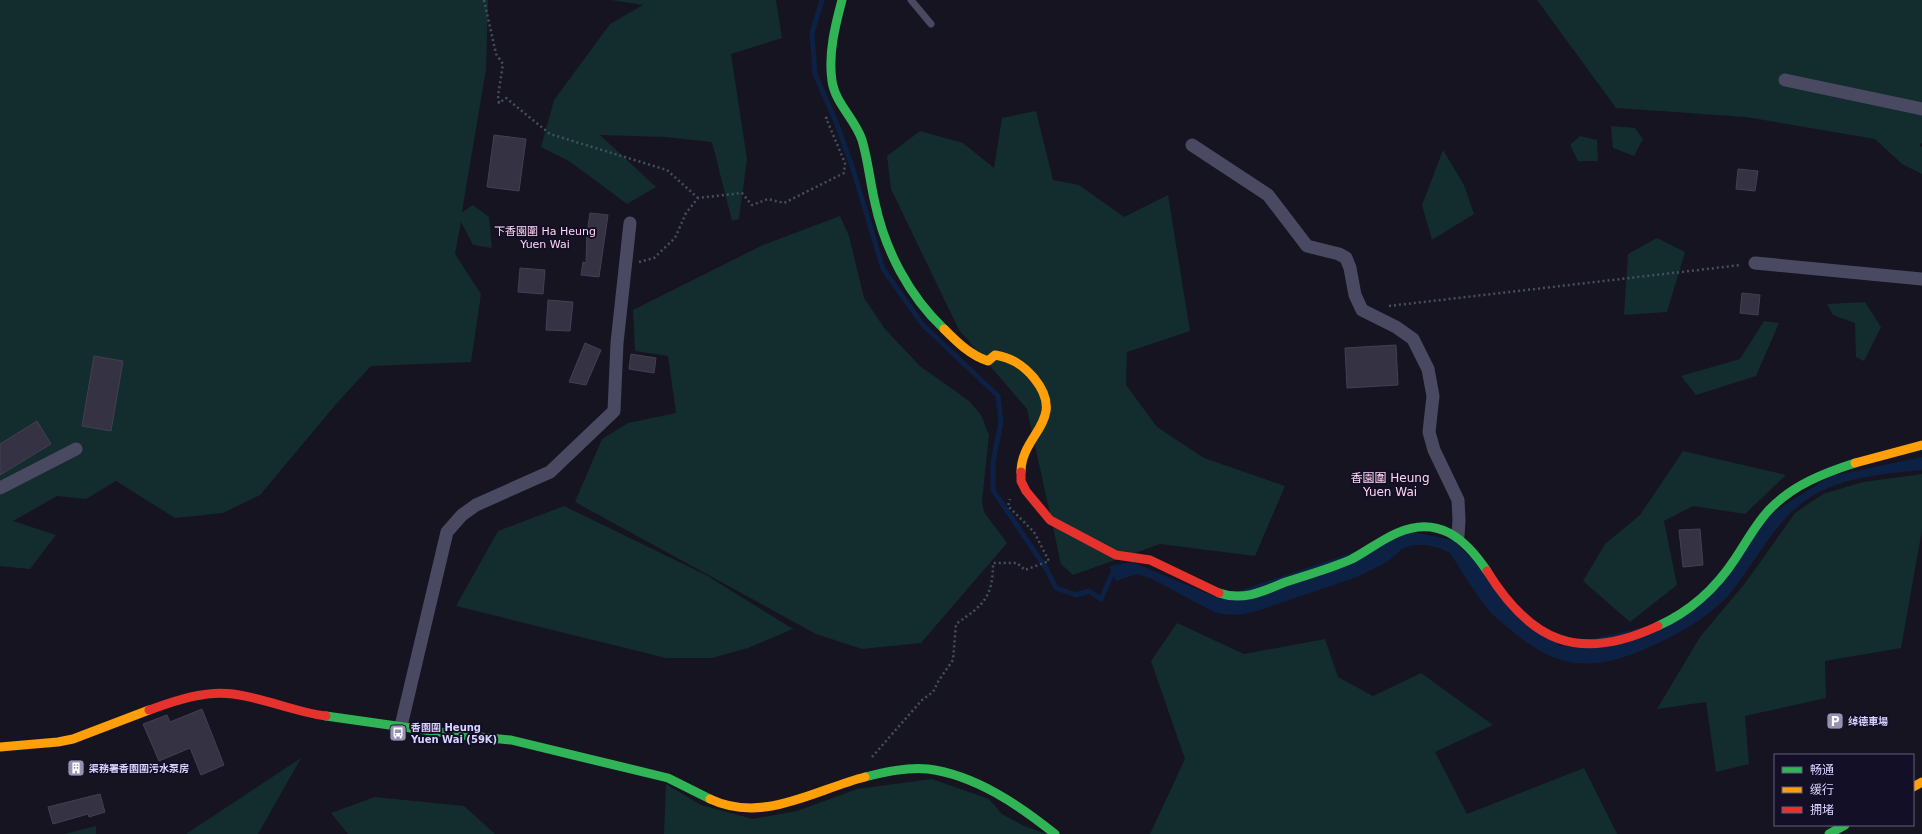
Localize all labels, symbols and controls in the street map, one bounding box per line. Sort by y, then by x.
district label: 下香園圍 Ha Heung Yuen Wai [494,225,596,251]
district label: 香園圍 Heung Yuen Wai [1350,471,1430,499]
parking icon: 绰德車場 [1825,711,1845,731]
place label: 绰德車場 [1848,715,1888,727]
place label: 香園圍 Heung Yuen Wai (59K) [410,722,497,745]
bus stop icon: 香園圍 Heung Yuen Wai (59K) [388,723,408,743]
legend [1774,754,1914,826]
building icon: 渠務署香園圍污水泵房 [66,758,86,778]
place label: 渠務署香園圍污水泵房 [89,763,189,774]
text: 畅通 [1810,763,1834,777]
text: 缓行 [1810,783,1834,797]
text: 拥堵 [1810,803,1834,817]

